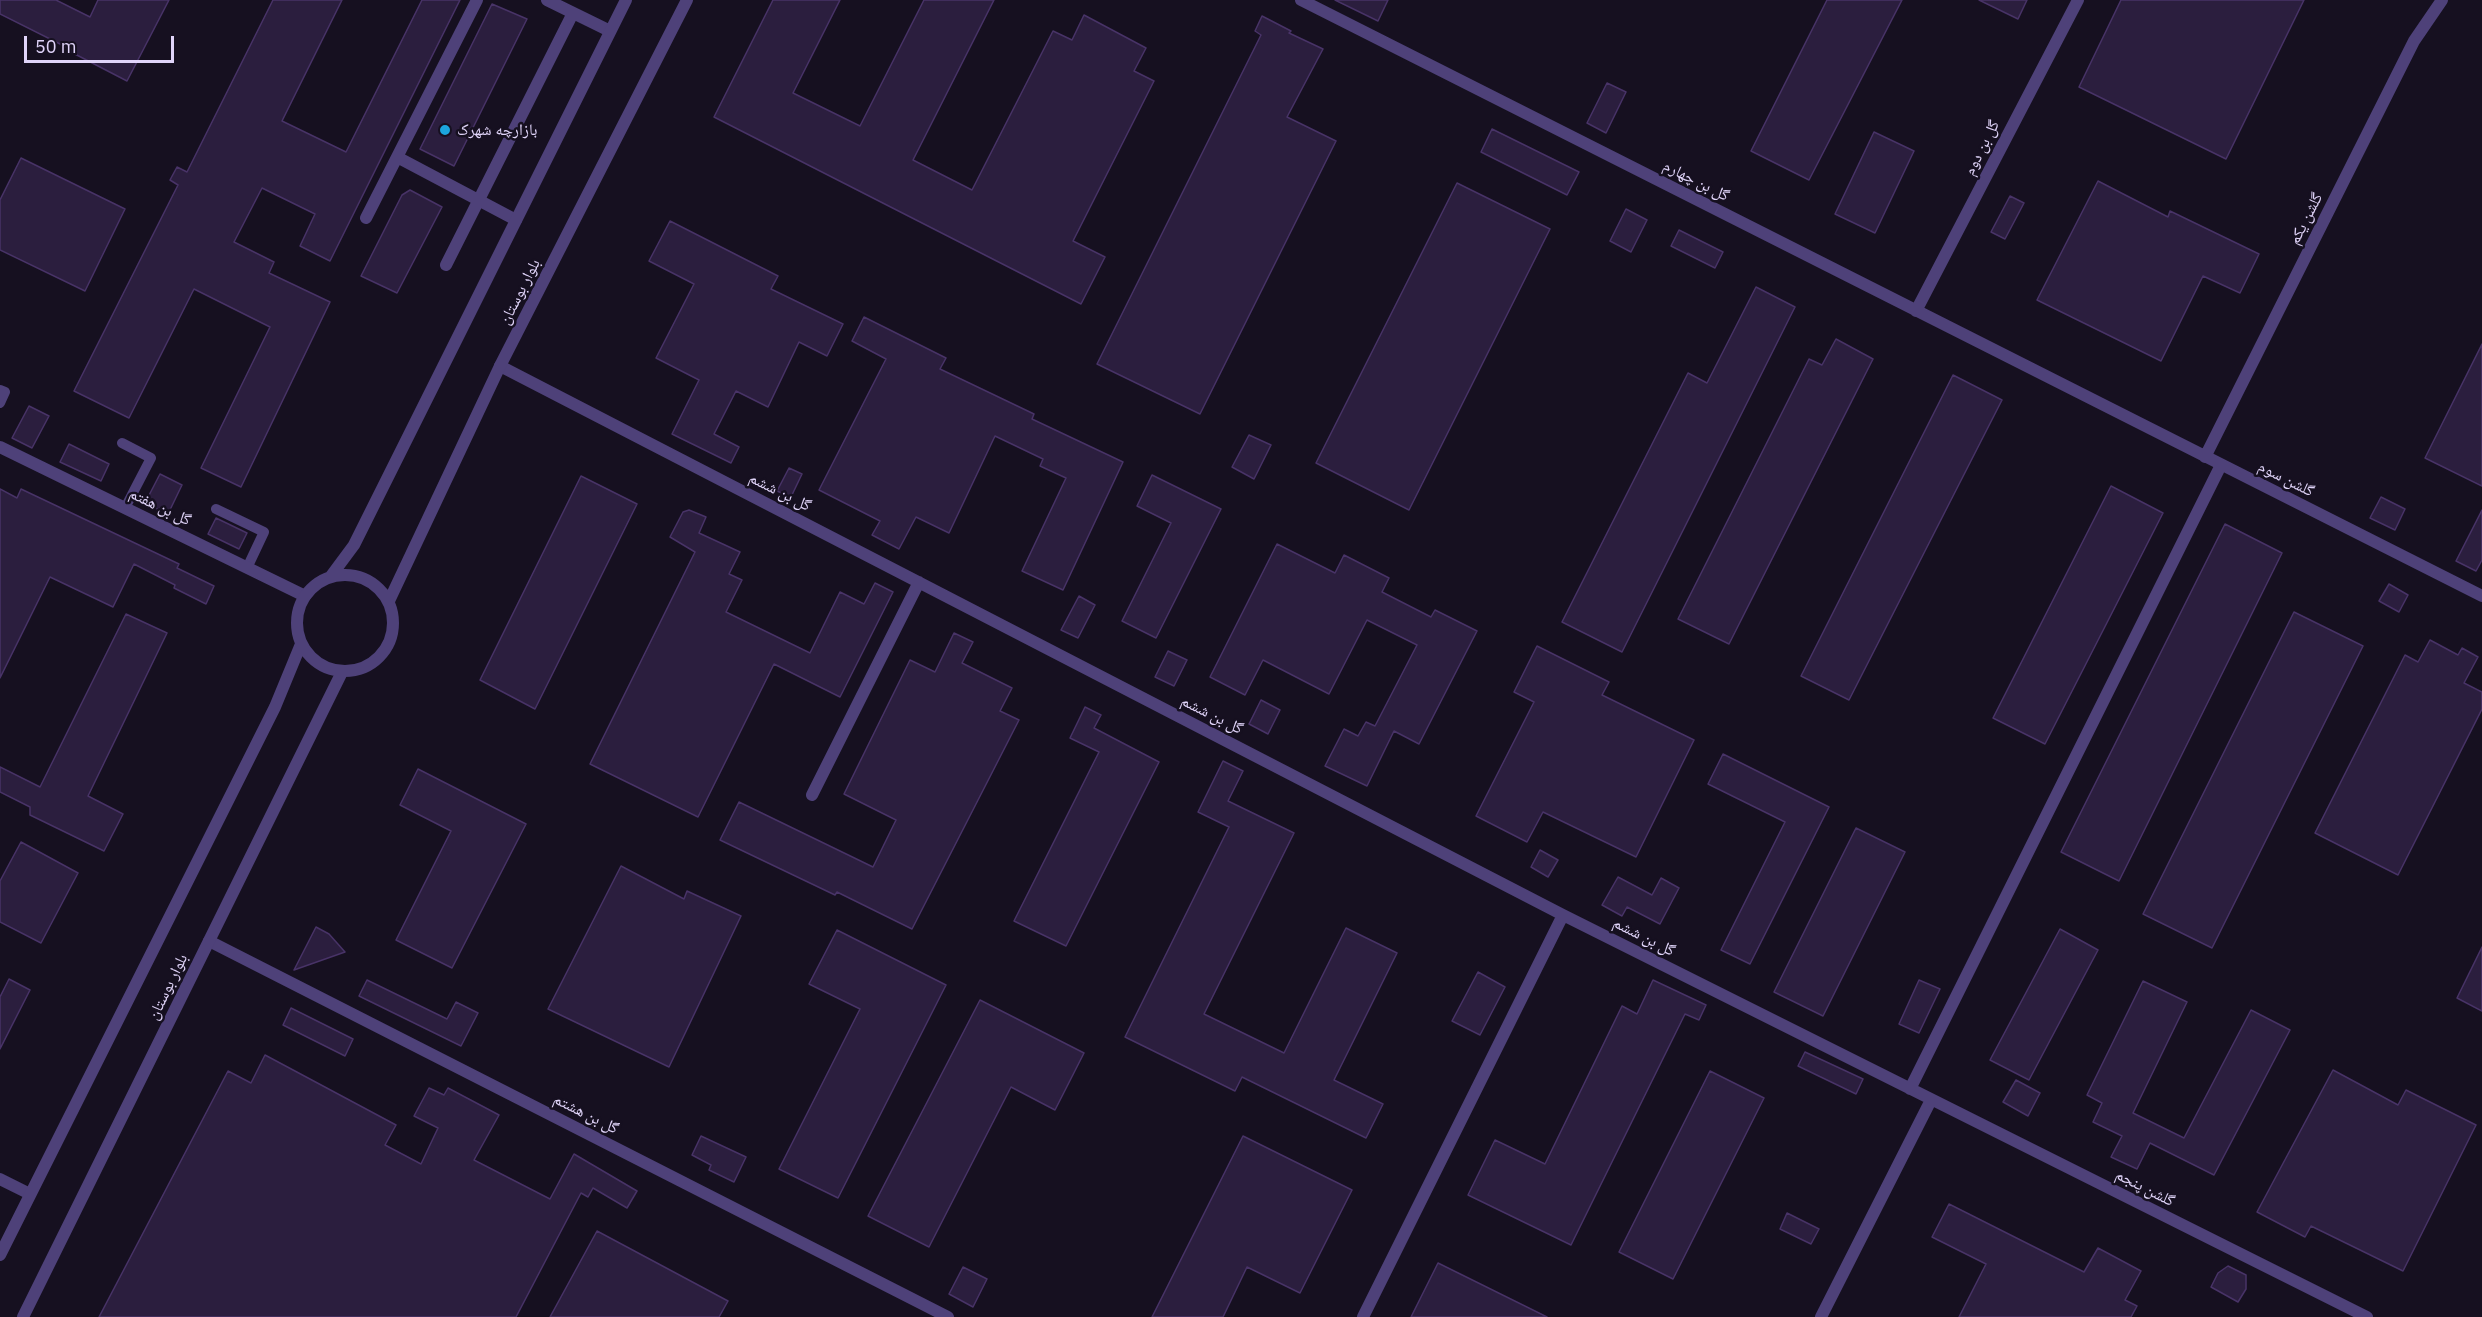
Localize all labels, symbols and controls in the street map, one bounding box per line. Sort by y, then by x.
scale bar [27,24,177,62]
text: 50 m [35,35,77,58]
street label: گل بن دوم [1960,117,2004,179]
place label: بازارچه شهرک [457,120,537,140]
marker: بازارچه شهرک [438,123,452,137]
street label: گل بن چهارم [1660,156,1732,206]
street label: گلشن یکم [2285,190,2327,248]
street label: بلوار بوستان [495,256,545,328]
street label: گلشن سوم [2255,457,2317,501]
street label: گل بن ششم [746,468,814,516]
street label: گل بن هفتم [126,484,194,530]
street label: گل بن ششم [1178,691,1246,739]
street label: گل بن ششم [1610,913,1678,961]
street label: بلوار بوستان [144,951,192,1023]
street label: گل بن هشتم [550,1089,622,1139]
street label: گلشن پنجم [2112,1165,2178,1211]

